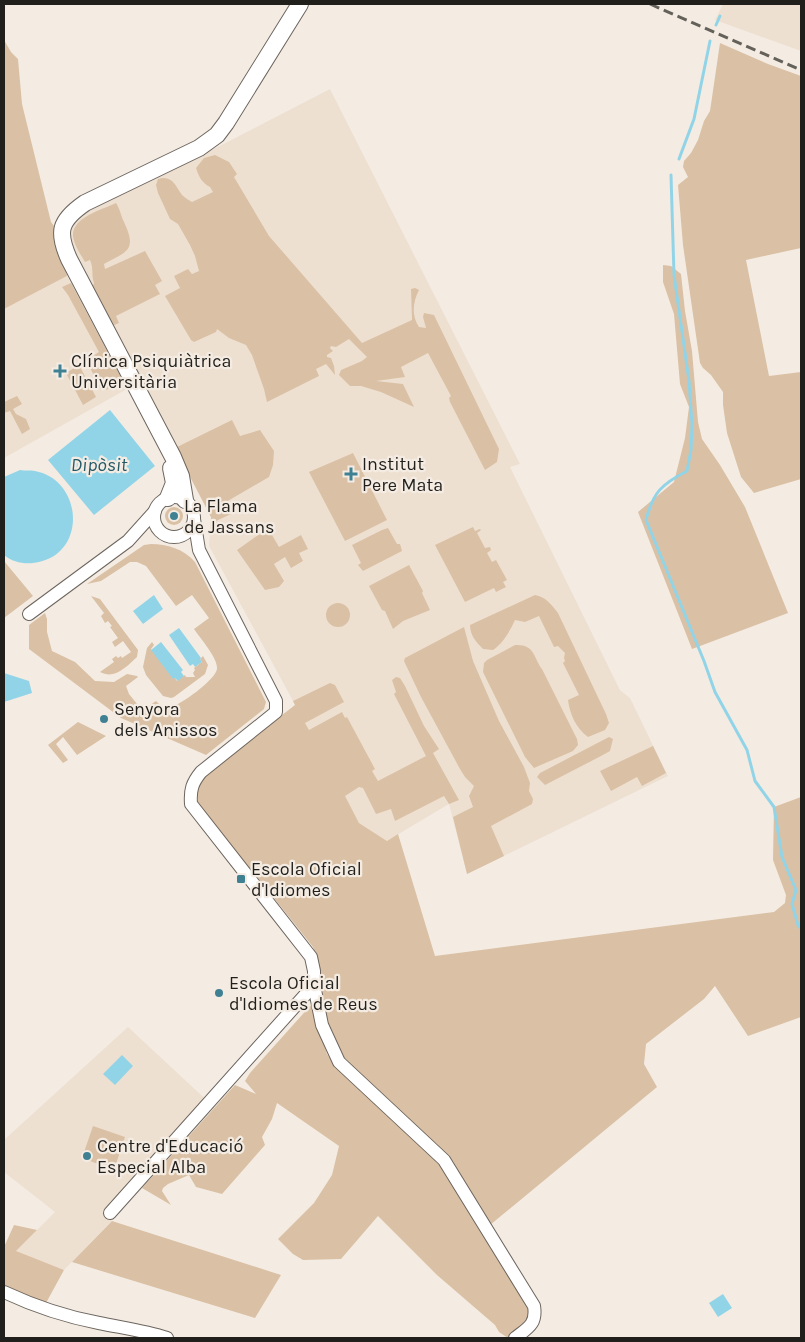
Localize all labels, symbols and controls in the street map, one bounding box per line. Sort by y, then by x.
place label: Clínica Psiquiàtrica Universitària [71,350,231,393]
marker: Clínica Psiquiàtrica Universitària [53,364,67,378]
place label: Institut Pere Mata [362,453,443,496]
water label: Dipòsit [71,454,128,476]
marker: Institut Pere Mata [344,467,358,481]
place label: La Flama de Jassans [184,495,275,538]
marker: La Flama de Jassans [168,510,180,522]
place label: Senyora dels Anissos [114,698,217,741]
marker: Senyora dels Anissos [98,713,110,725]
place label: Escola Oficial d'Idiomes [251,858,362,901]
marker: Escola Oficial d'Idiomes [235,873,247,885]
place label: Escola Oficial d'Idiomes de Reus [229,972,378,1015]
marker: Escola Oficial d'Idiomes de Reus [213,987,225,999]
place label: Centre d'Educació Especial Alba [97,1135,243,1178]
marker: Centre d'Educació Especial Alba [81,1150,93,1162]

